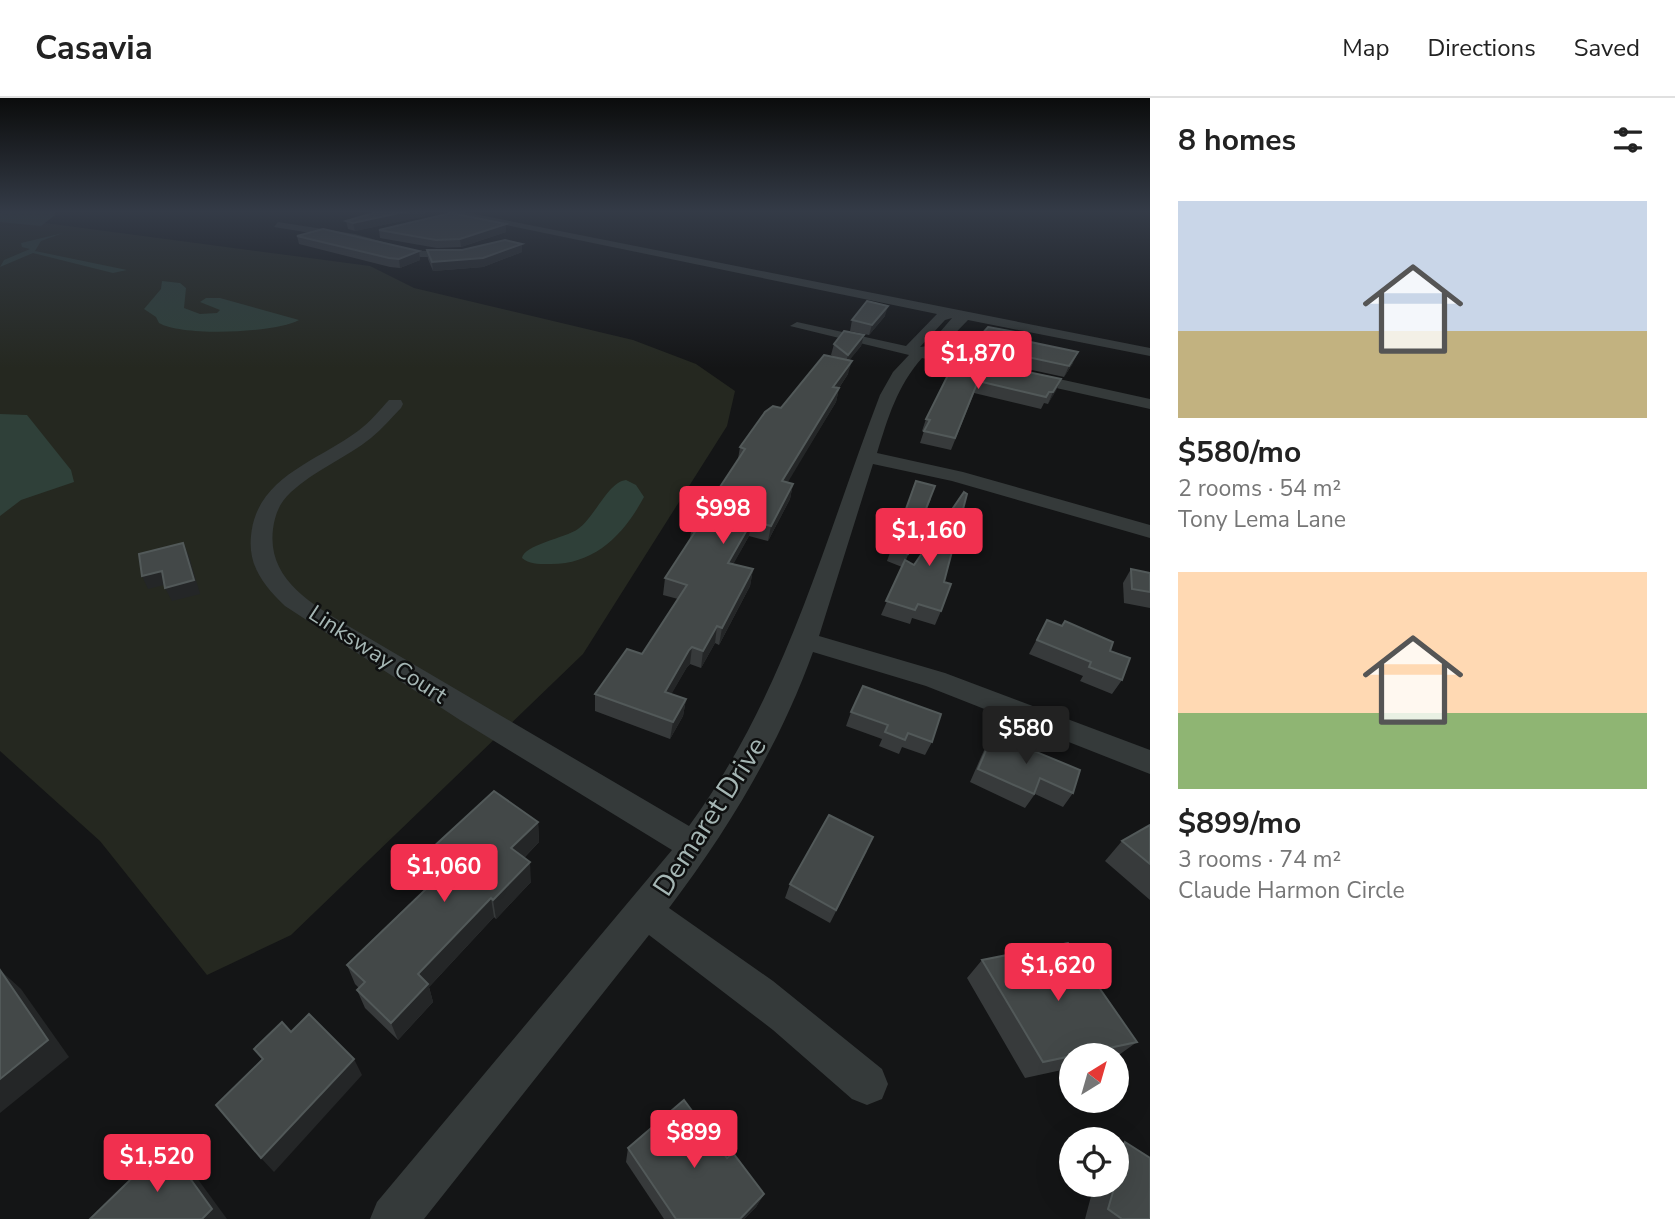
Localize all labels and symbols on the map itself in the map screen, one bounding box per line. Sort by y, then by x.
pin: $1,870 [921,331,1035,391]
pin: $998 [682,486,764,546]
pin: $1,160 [872,508,986,568]
street label: Linksway Court [303,598,454,711]
pin: $580 [985,706,1067,766]
street label: Demaret Drive [644,730,776,903]
pin: $1,060 [387,844,501,904]
pin: $1,620 [1001,944,1115,1003]
north arrow [1059,1043,1129,1113]
pin: $899 [653,1110,735,1170]
pin: $1,520 [100,1134,214,1194]

